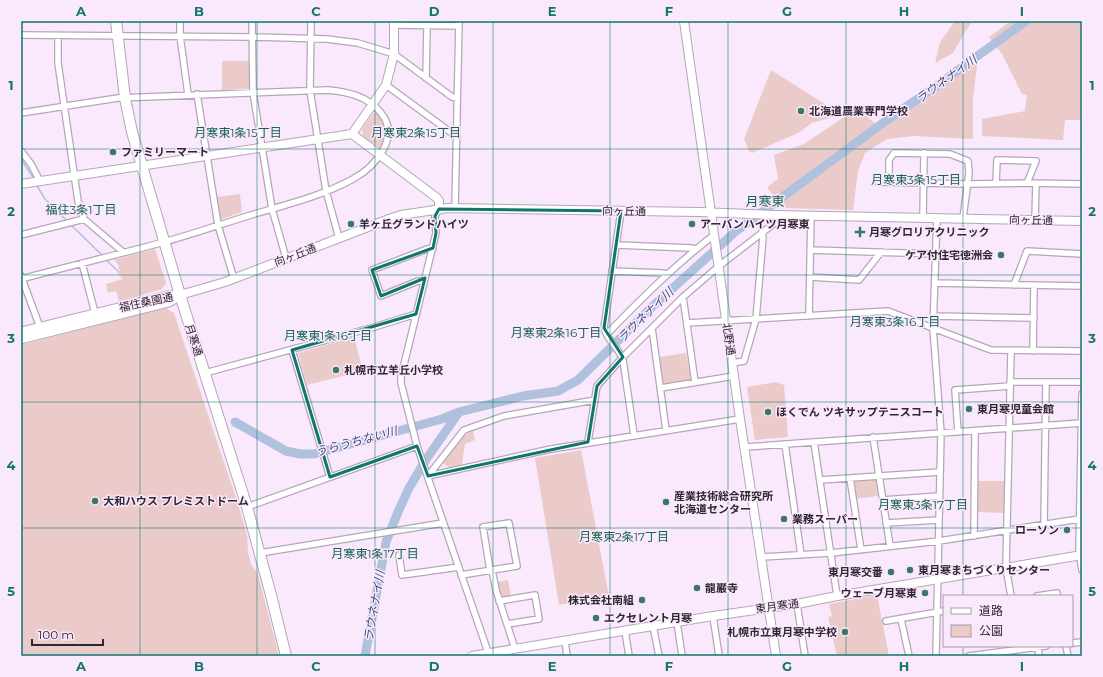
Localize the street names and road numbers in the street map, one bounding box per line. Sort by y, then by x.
street label: 向ヶ丘通 [602,204,646,218]
street label: 向ヶ丘通 [1009,213,1053,227]
street label: 向ヶ丘通 [272,241,318,269]
street label: 福住桑園通 [118,289,174,315]
street label: 月寒通 [182,322,206,358]
street label: 北野通 [720,322,738,356]
street label: 東月寒通 [754,596,800,616]

